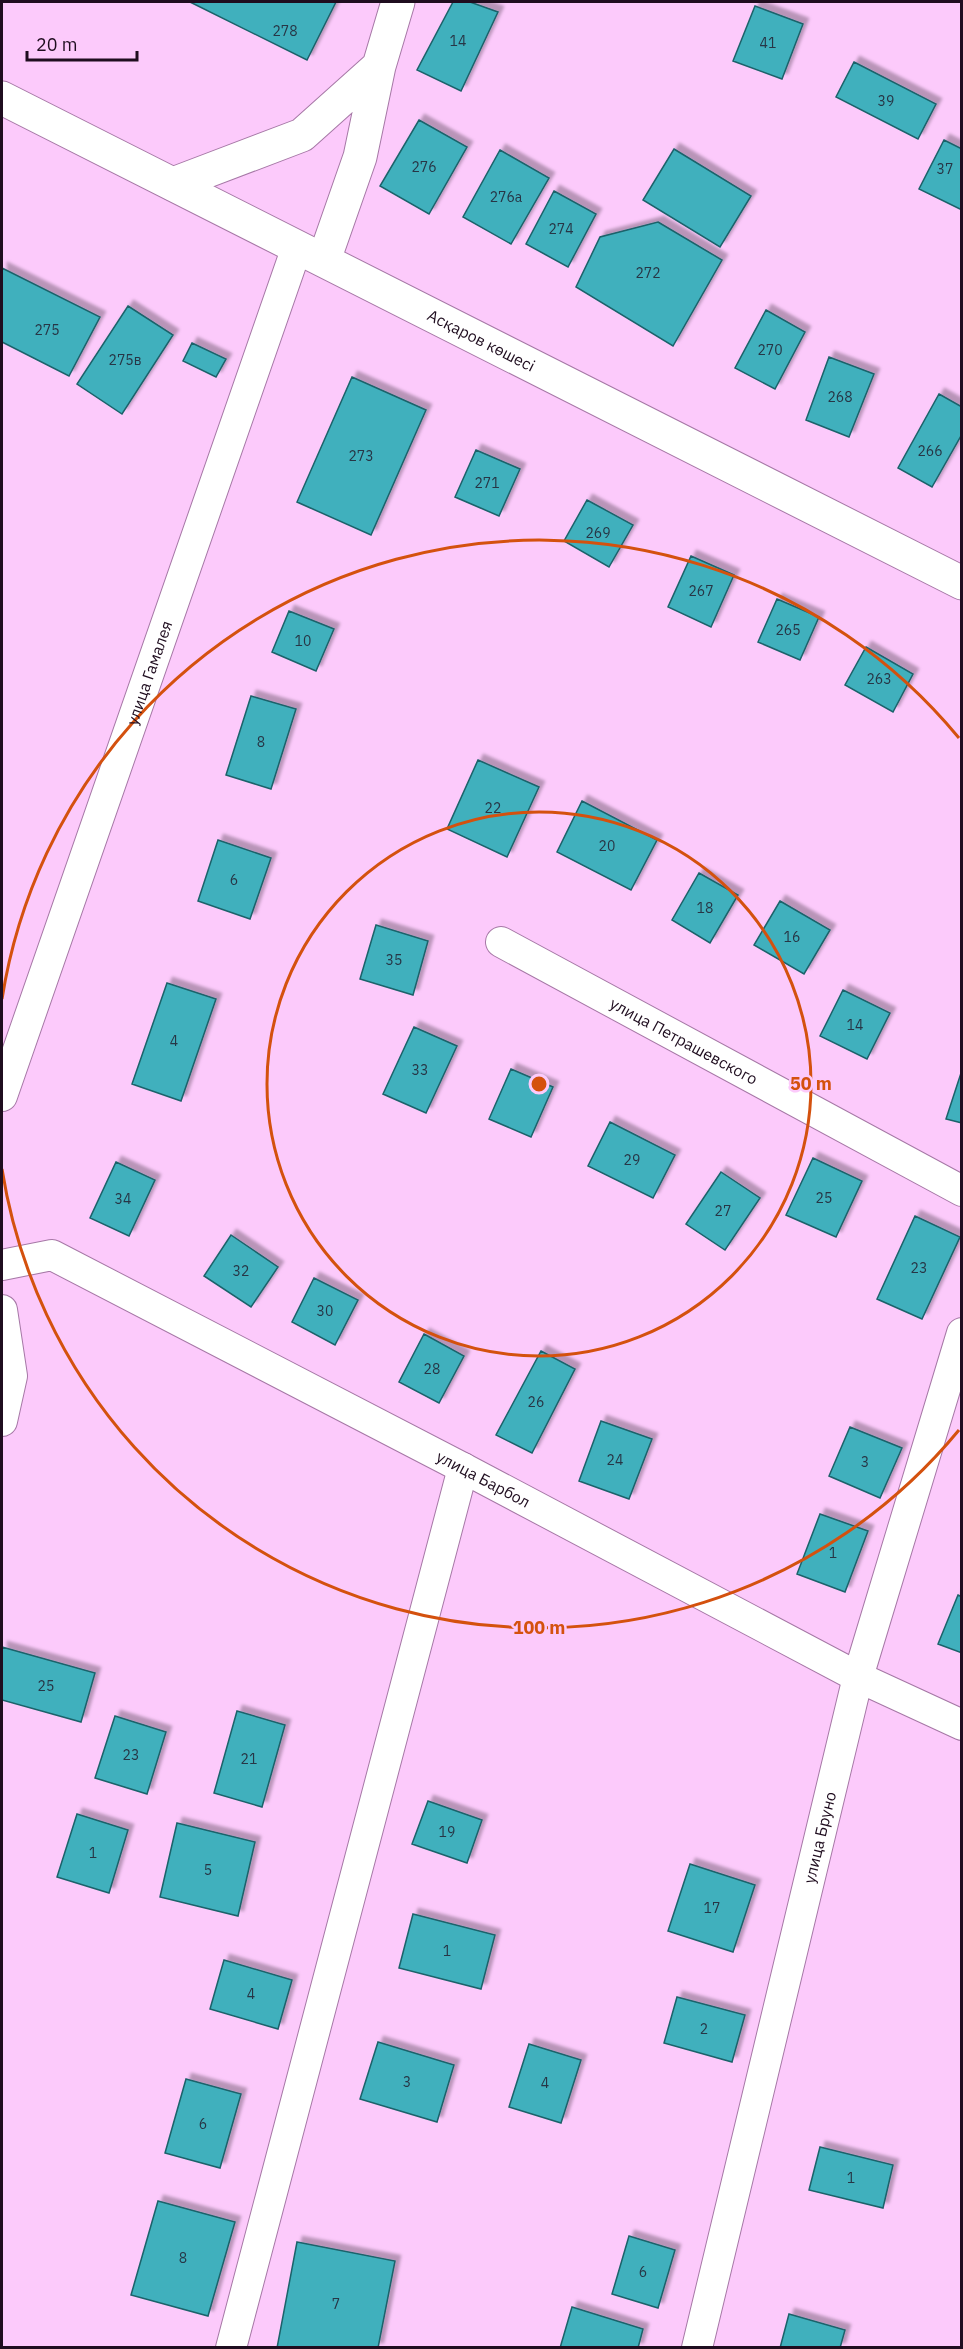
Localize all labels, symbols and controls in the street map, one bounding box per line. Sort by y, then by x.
house number: 278 [272,22,298,40]
scale bar [27,24,136,62]
house number: 14 [450,32,466,50]
text: 20 m [36,33,78,56]
house number: 41 [760,34,776,52]
house number: 39 [878,92,894,110]
house number: 276 [411,158,437,176]
house number: 37 [937,160,953,178]
house number: 276а [490,188,523,206]
house number: 274 [548,220,574,238]
house number: 272 [635,264,661,282]
street label: Асқаров көшесі [424,305,538,376]
house number: 275 [34,321,60,339]
house number: 270 [757,341,783,359]
house number: 275в [108,351,142,369]
house number: 268 [827,388,853,406]
house number: 266 [917,442,943,460]
house number: 273 [348,447,374,465]
house number: 271 [474,474,500,492]
house number: 269 [585,524,611,542]
house number: 267 [688,582,714,600]
street label: улица Гамалея [122,618,176,728]
house number: 265 [775,621,801,639]
house number: 10 [295,632,311,650]
house number: 263 [866,670,892,688]
house number: 8 [257,733,265,751]
house number: 22 [485,799,501,817]
house number: 20 [599,837,615,855]
house number: 6 [230,871,238,889]
house number: 18 [697,899,713,917]
house number: 16 [784,928,800,946]
house number: 35 [386,951,402,969]
street label: улица Петрашевского [607,993,761,1089]
house number: 14 [847,1016,863,1034]
house number: 4 [170,1032,178,1050]
house number: 33 [412,1061,428,1079]
text: 50 m [790,1072,832,1095]
centre of rings [529,1074,549,1094]
house number: 29 [624,1151,640,1169]
house number: 25 [816,1189,832,1207]
house number: 34 [115,1190,131,1208]
house number: 27 [715,1202,731,1220]
house number: 23 [911,1259,927,1277]
house number: 32 [233,1262,249,1280]
house number: 30 [317,1302,333,1320]
house number: 28 [424,1360,440,1378]
house number: 26 [528,1393,544,1411]
street label: улица Барбол [433,1446,534,1512]
house number: 24 [607,1451,623,1469]
house number: 3 [861,1453,869,1471]
house number: 1 [829,1544,837,1562]
text: 100 m [513,1616,565,1639]
house number: 25 [38,1677,54,1695]
house number: 23 [123,1746,139,1764]
house number: 21 [241,1750,257,1768]
street label: улица Бруно [799,1789,840,1885]
house number: 19 [439,1823,455,1841]
house number: 1 [89,1844,97,1862]
house number: 5 [204,1861,212,1879]
house number: 17 [704,1899,720,1917]
house number: 1 [443,1942,451,1960]
house number: 4 [247,1985,255,2003]
house number: 2 [700,2020,708,2038]
house number: 3 [403,2073,411,2091]
house number: 4 [541,2074,549,2092]
house number: 6 [199,2115,207,2133]
house number: 1 [847,2169,855,2187]
house number: 8 [179,2249,187,2267]
house number: 6 [639,2263,647,2281]
house number: 7 [332,2295,340,2313]

